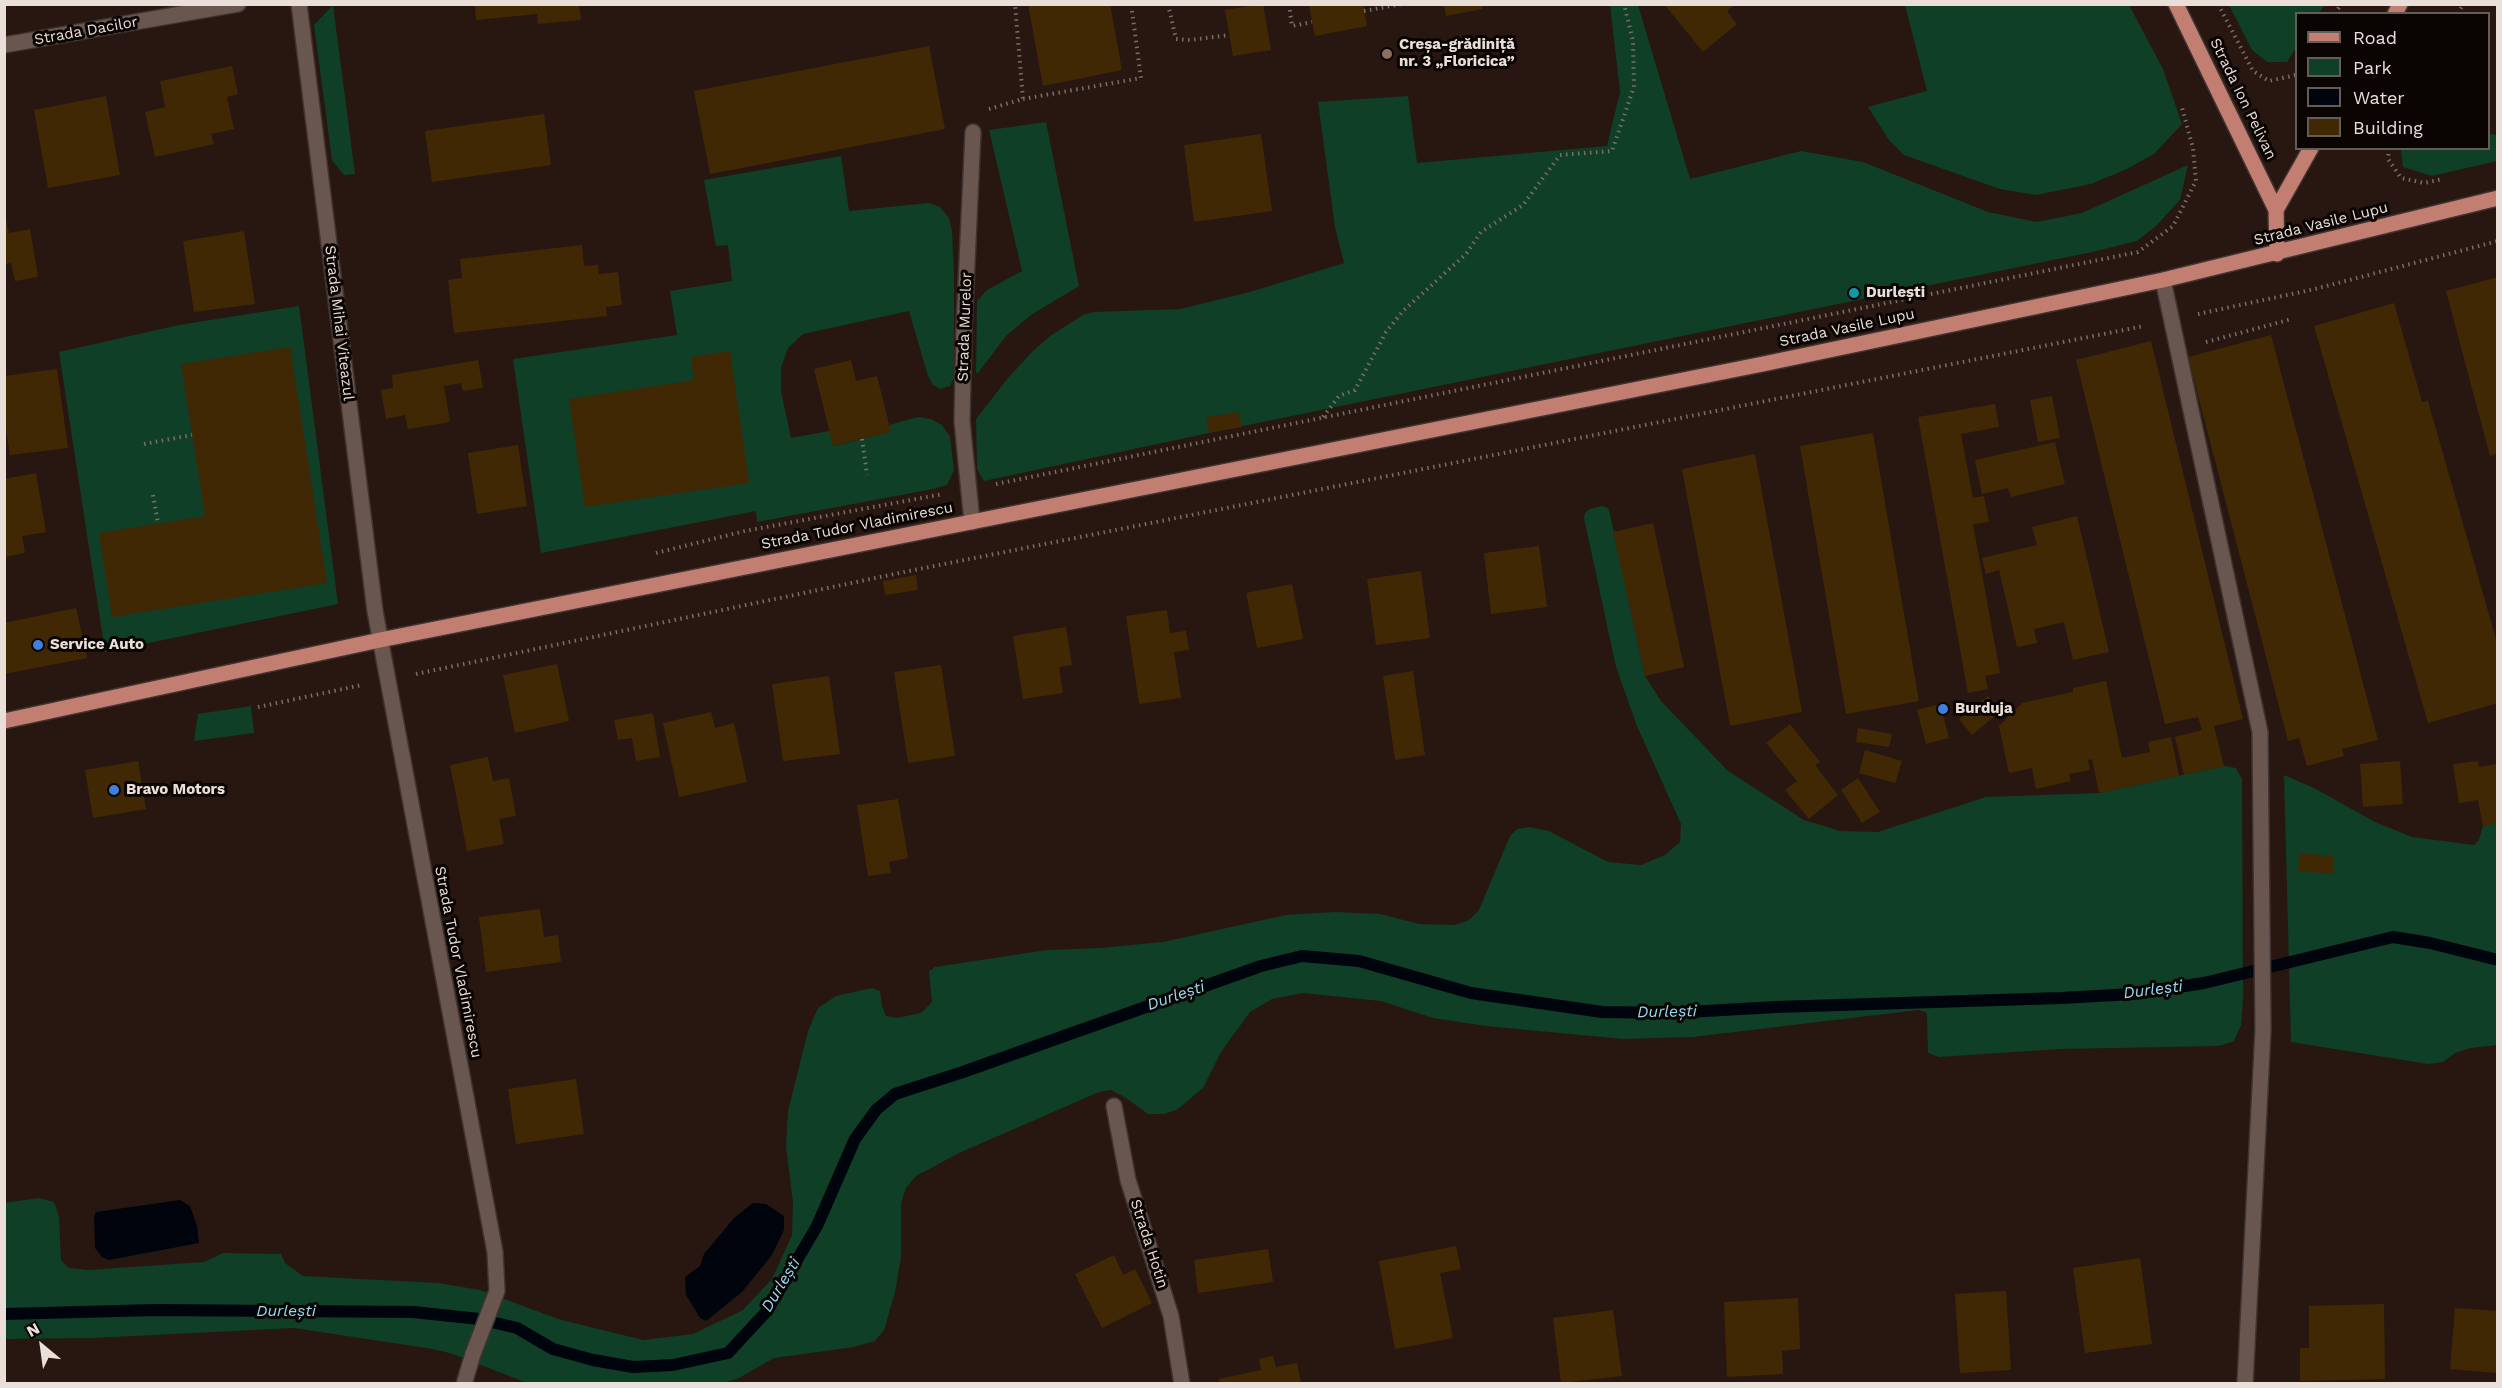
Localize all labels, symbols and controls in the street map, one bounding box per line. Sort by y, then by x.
legend [2295,12,2490,150]
street label: Strada Dacilor [33,13,139,49]
text: Road [2353,27,2397,48]
street label: Strada Ion Pelivan [2206,35,2280,163]
place label: Creșa-grădiniță nr. 3 „Floricica” [1399,36,1515,71]
marker: Creșa-grădiniță nr. 3 „Floricica” [1380,47,1394,61]
text: Park [2353,57,2392,78]
text: Water [2353,87,2405,108]
text: Building [2353,117,2423,138]
street label: Strada Vasile Lupu [2252,199,2390,249]
street label: Strada Mihai Viteazul [321,244,357,402]
street label: Strada Murelor [954,272,976,382]
place label: Durlești [1866,284,1925,302]
marker: Durlești [1847,286,1861,300]
street label: Strada Vasile Lupu [1778,305,1916,351]
street label: Strada Tudor Vladimirescu [760,499,954,553]
place label: Service Auto [50,636,144,654]
marker: Service Auto [31,638,45,652]
place label: Burduja [1955,700,2013,718]
marker: Burduja [1936,702,1950,716]
place label: Bravo Motors [126,781,225,799]
marker: Bravo Motors [107,783,121,797]
street label: Strada Tudor Vladimirescu [431,865,485,1059]
water label: Durlești [1145,977,1207,1015]
water label: Durlești [2122,977,2184,1003]
water label: Durlești [1637,1002,1697,1022]
street label: Strada Hotin [1126,1197,1172,1291]
water label: Durlești [757,1255,805,1315]
water label: Durlești [256,1301,316,1321]
north arrow [12,1316,72,1376]
text: N [23,1319,43,1341]

